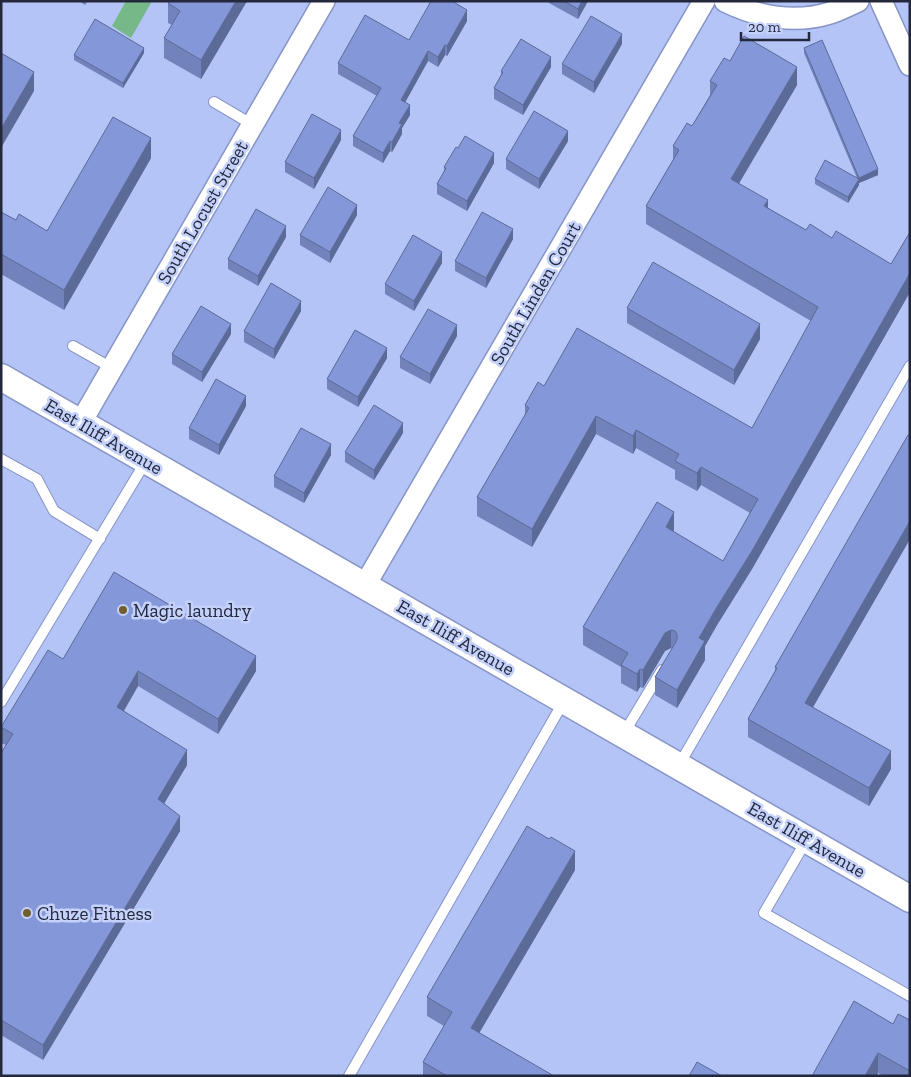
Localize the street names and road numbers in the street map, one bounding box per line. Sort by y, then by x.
street label: South Locust Street [152,137,253,288]
street label: South Linden Court [485,218,586,369]
street label: East Iliff Avenue [41,393,167,479]
street label: East Iliff Avenue [393,594,519,680]
street label: East Iliff Avenue [744,796,870,882]

